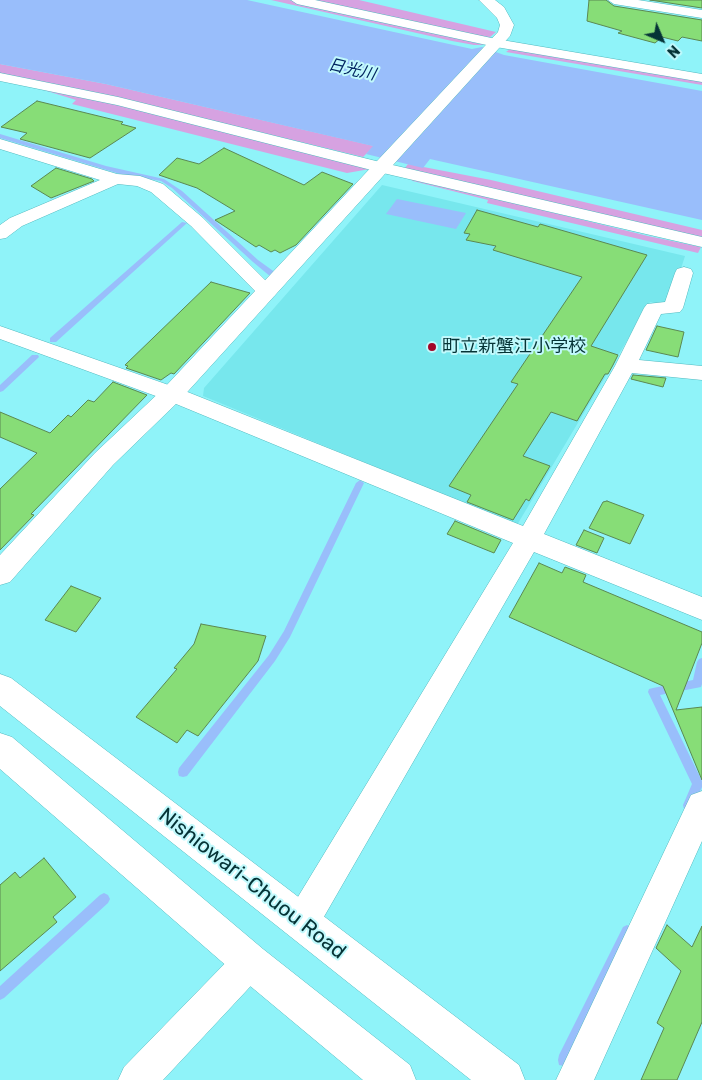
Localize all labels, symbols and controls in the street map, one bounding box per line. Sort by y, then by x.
north arrow [637,15,687,65]
text: N [663,41,683,61]
water label: 日光川 [326,55,378,85]
place label: 町立新蟹江小学校 [442,336,586,358]
marker: 町立新蟹江小学校 [426,341,438,353]
street label: Nishiowari-Chuou Road [153,803,351,965]

